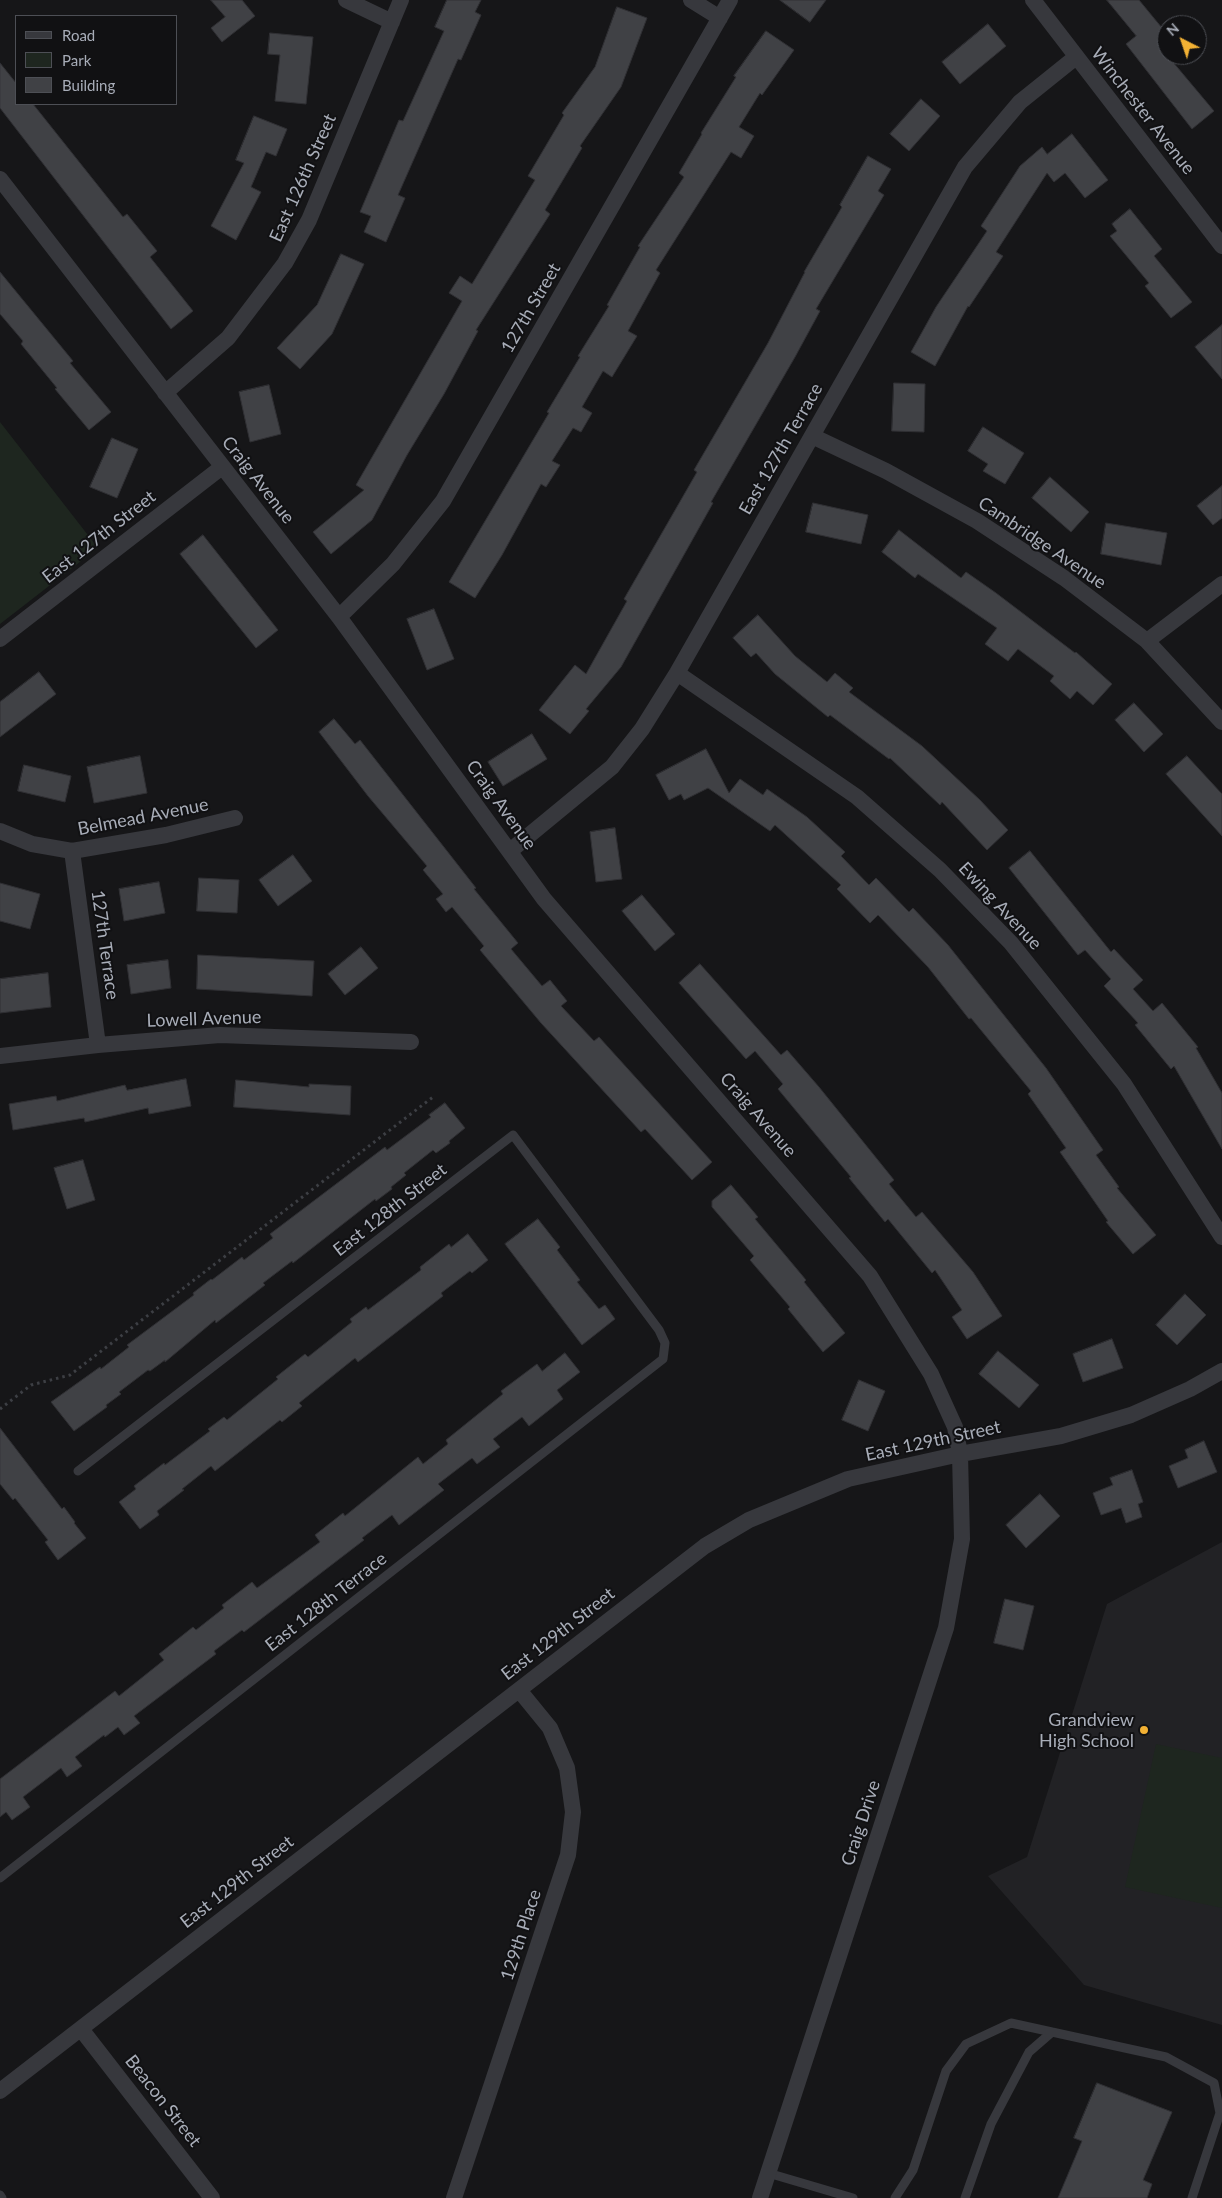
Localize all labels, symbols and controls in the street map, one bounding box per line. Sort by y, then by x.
legend [15,15,178,105]
north arrow [1157,15,1207,65]
text: N [1163,19,1182,39]
text: Road [62,26,95,44]
street label: Winchester Avenue [1087,43,1199,179]
text: Park [62,51,91,69]
text: Building [62,76,115,94]
street label: East 126th Street [265,111,341,245]
street label: 127th Street [497,259,565,357]
street label: East 127th Terrace [735,379,827,519]
street label: Craig Avenue [217,432,299,528]
street label: East 127th Street [38,486,160,588]
street label: Cambridge Avenue [974,492,1110,594]
street label: Craig Avenue [461,756,541,854]
street label: Belmead Avenue [76,794,210,840]
street label: Ewing Avenue [954,858,1046,954]
street label: 127th Terrace [87,889,123,1001]
street label: Lowell Avenue [146,1006,262,1032]
street label: Craig Avenue [715,1068,801,1162]
street label: East 128th Street [329,1159,451,1261]
street label: East 129th Street [863,1416,1003,1466]
street label: East 128th Terrace [261,1548,391,1656]
street label: East 129th Street [497,1583,619,1685]
place label: Grandview High School [1039,1709,1134,1752]
marker: Grandview High School [1138,1724,1150,1736]
street label: Craig Drive [837,1778,885,1868]
street label: East 129th Street [176,1831,298,1933]
street label: 129th Place [496,1887,546,1983]
street label: Beacon Street [120,2051,206,2151]

